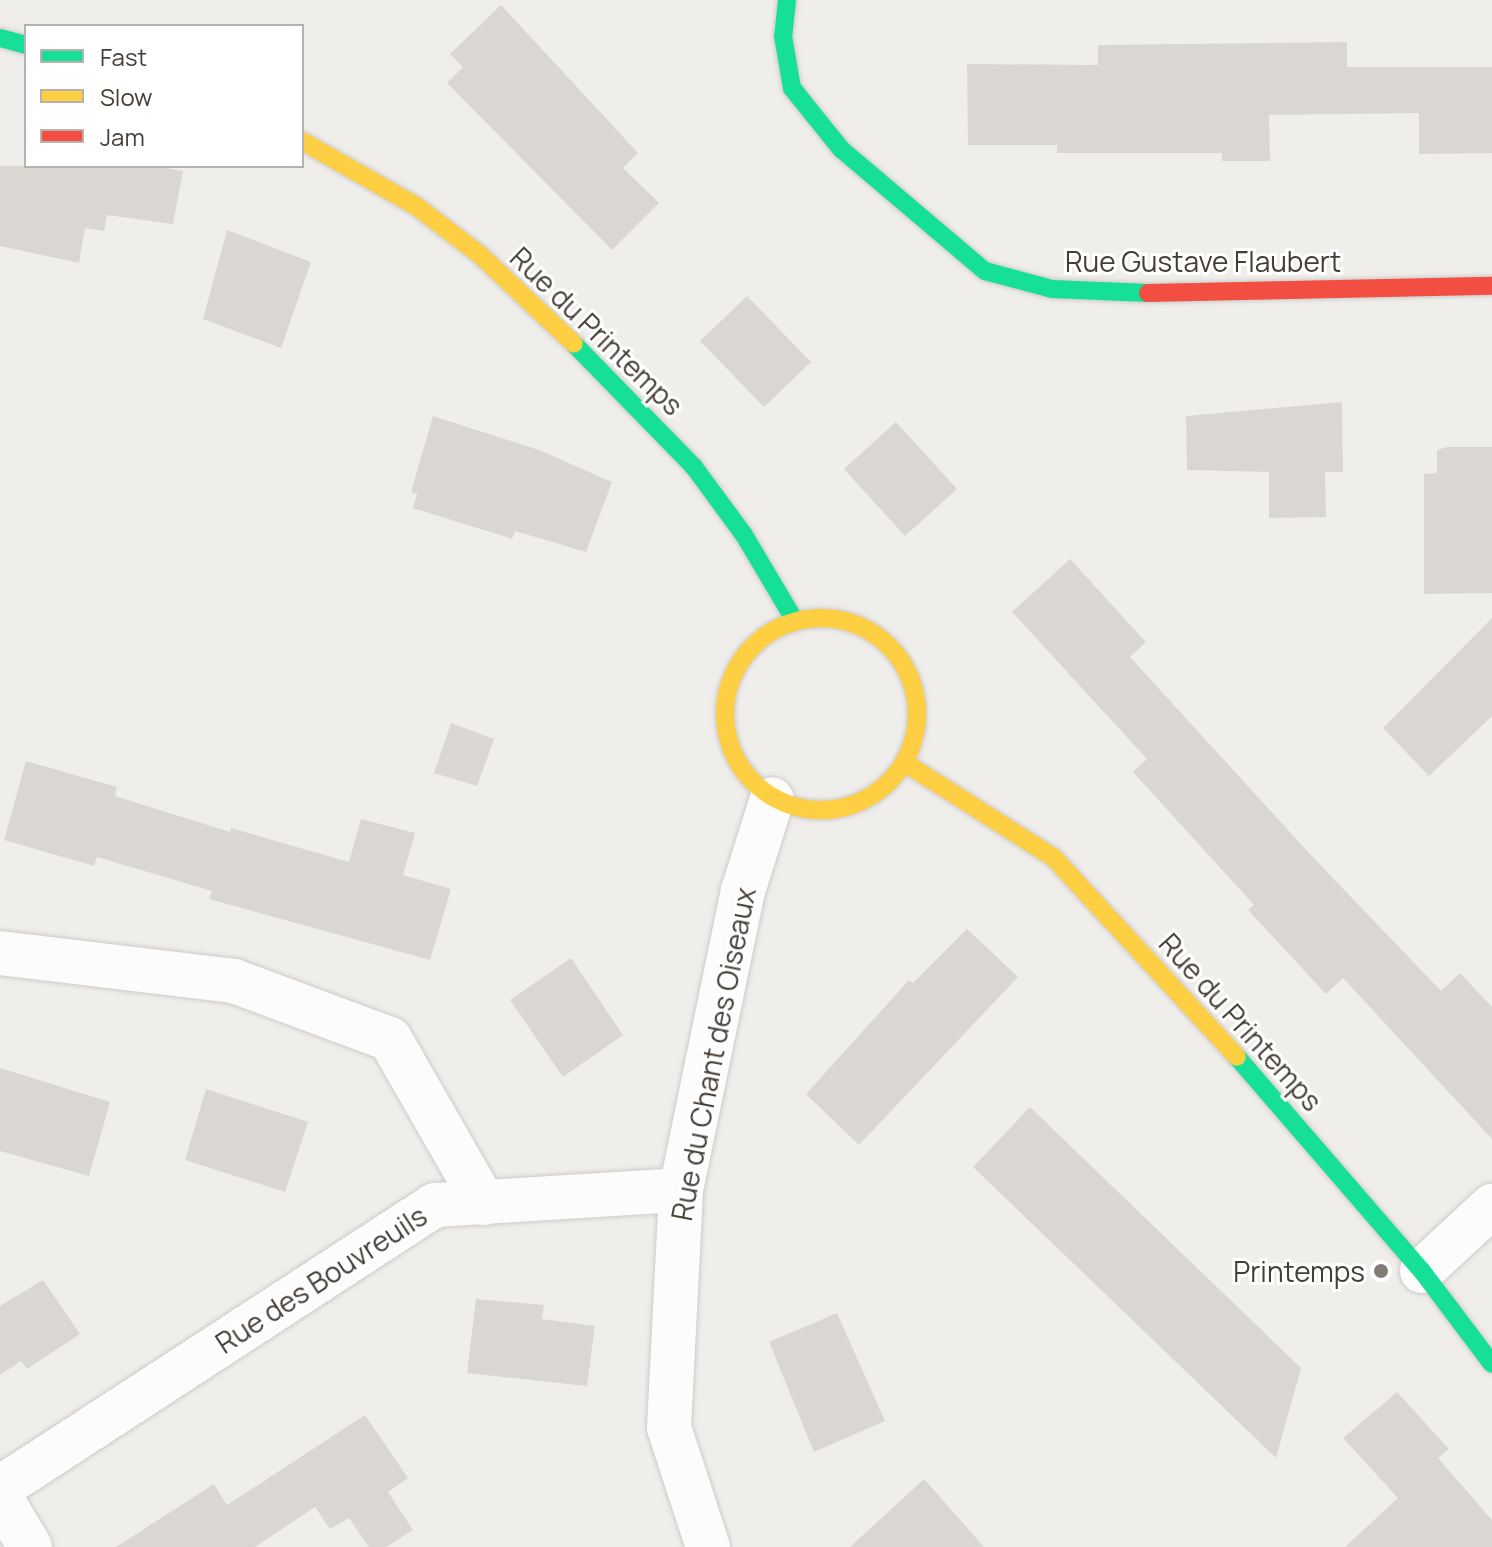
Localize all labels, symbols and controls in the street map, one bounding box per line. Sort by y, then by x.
legend [24,24,304,168]
text: Fast [100,40,147,73]
text: Slow [100,80,153,113]
text: Jam [100,120,145,153]
street label: Rue du Printemps [504,240,690,422]
street label: Rue Gustave Flaubert [1065,244,1341,278]
street label: Rue du Chant des Oiseaux [664,885,762,1223]
street label: Rue du Printemps [1153,927,1329,1117]
street label: Rue des Bouvreuils [209,1198,433,1360]
place label: Printemps [1233,1254,1365,1288]
marker: Printemps [1372,1262,1390,1280]

